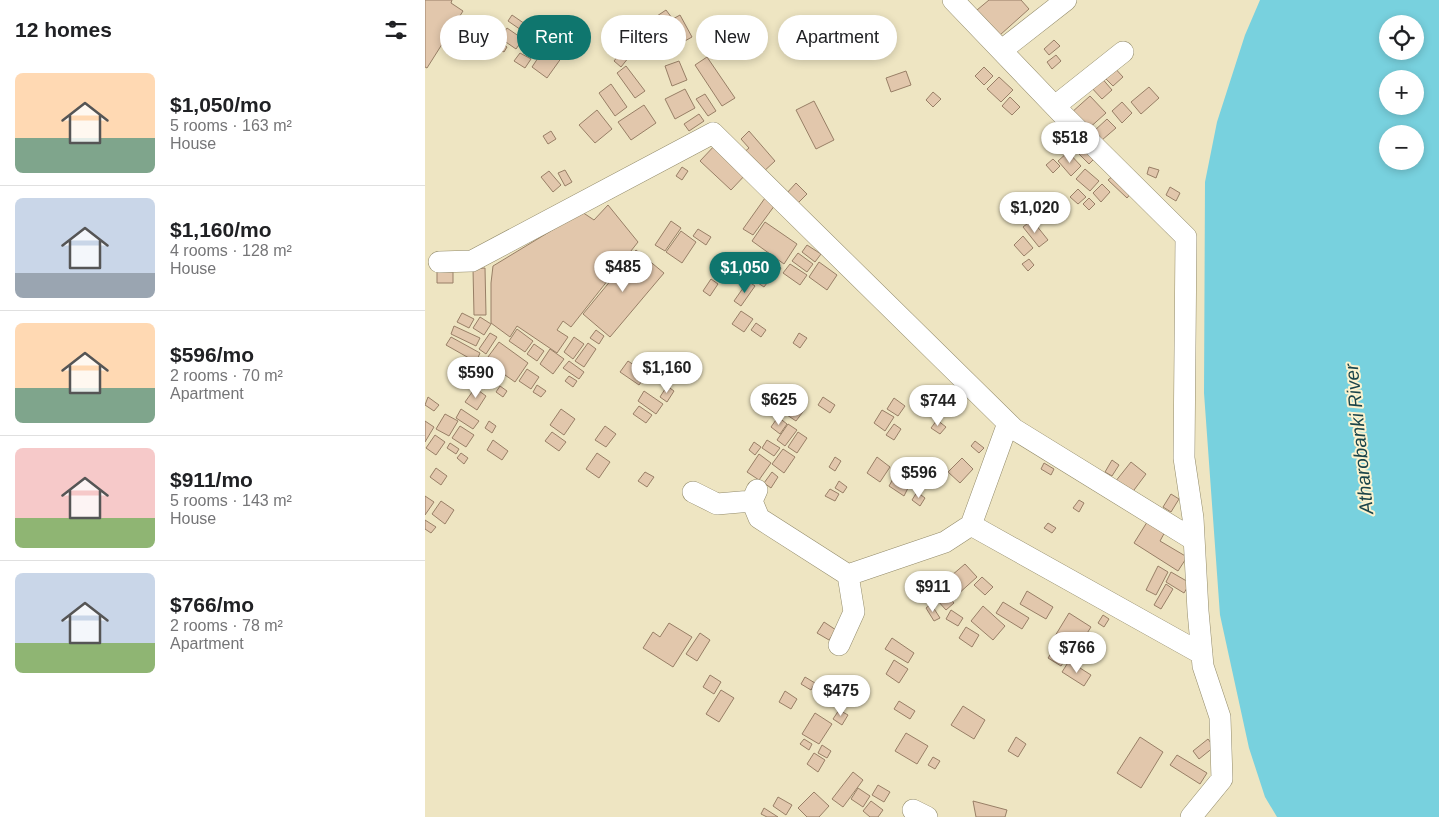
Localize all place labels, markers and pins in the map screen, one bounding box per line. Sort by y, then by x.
pin: $518 [1040,121,1100,164]
pin: $1,020 [994,192,1076,234]
pin: $485 [593,250,653,293]
pin: $1,050 [704,252,786,294]
pin: $1,160 [626,352,708,394]
pin: $590 [446,356,506,399]
pin: $625 [749,384,809,426]
pin: $744 [908,384,968,427]
pin: $596 [889,456,949,499]
pin: $911 [903,570,963,613]
pin: $766 [1047,632,1107,674]
pin: $475 [811,674,871,717]

